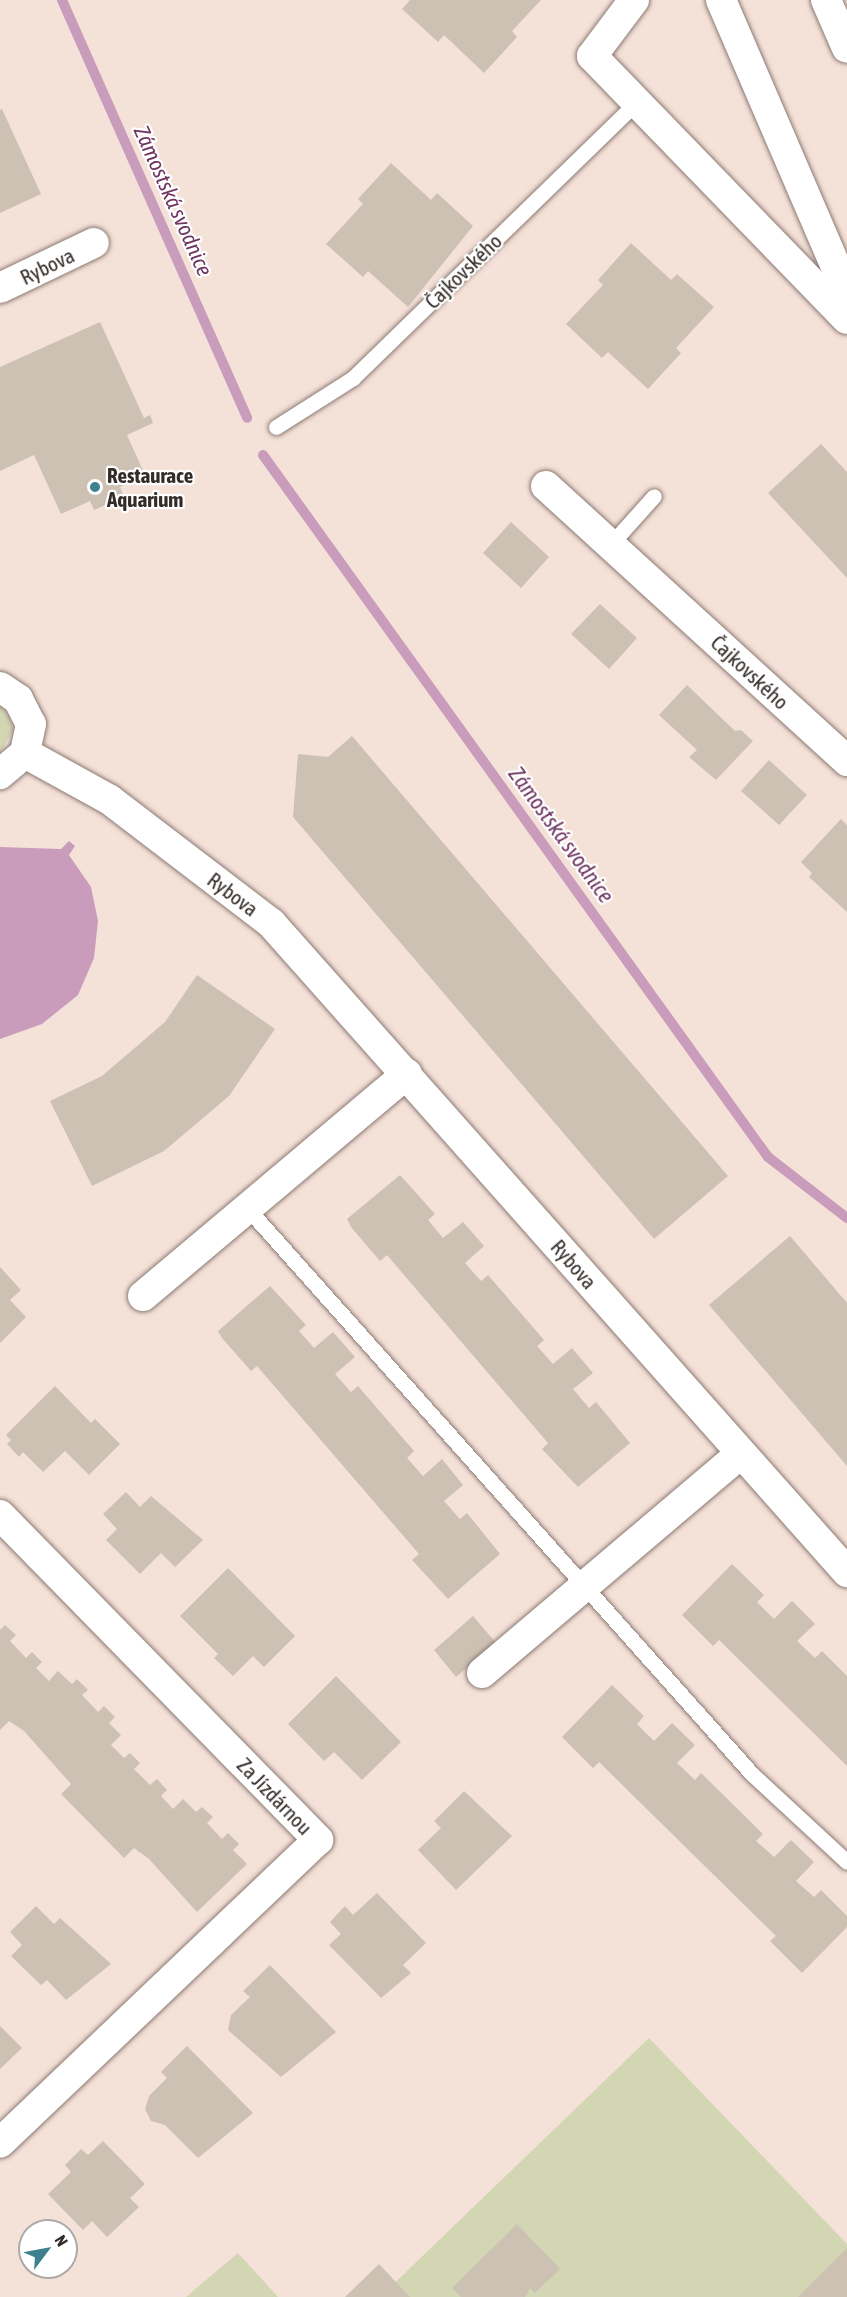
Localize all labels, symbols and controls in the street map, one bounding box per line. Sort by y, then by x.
water label: Zámostská svodnice [128,122,218,280]
street label: Čajkovského [419,228,507,314]
street label: Rybova [16,242,78,290]
place label: Restaurace Aquarium [107,462,193,512]
marker: Restaurace Aquarium [88,480,102,494]
street label: Čajkovského [706,630,794,714]
water label: Zámostská svodnice [503,762,619,908]
street label: Rybova [203,867,263,921]
street label: Rybova [546,1234,602,1294]
street label: Za Jízdárnou [232,1752,318,1840]
north arrow [18,2219,78,2279]
text: N [51,2232,72,2249]

